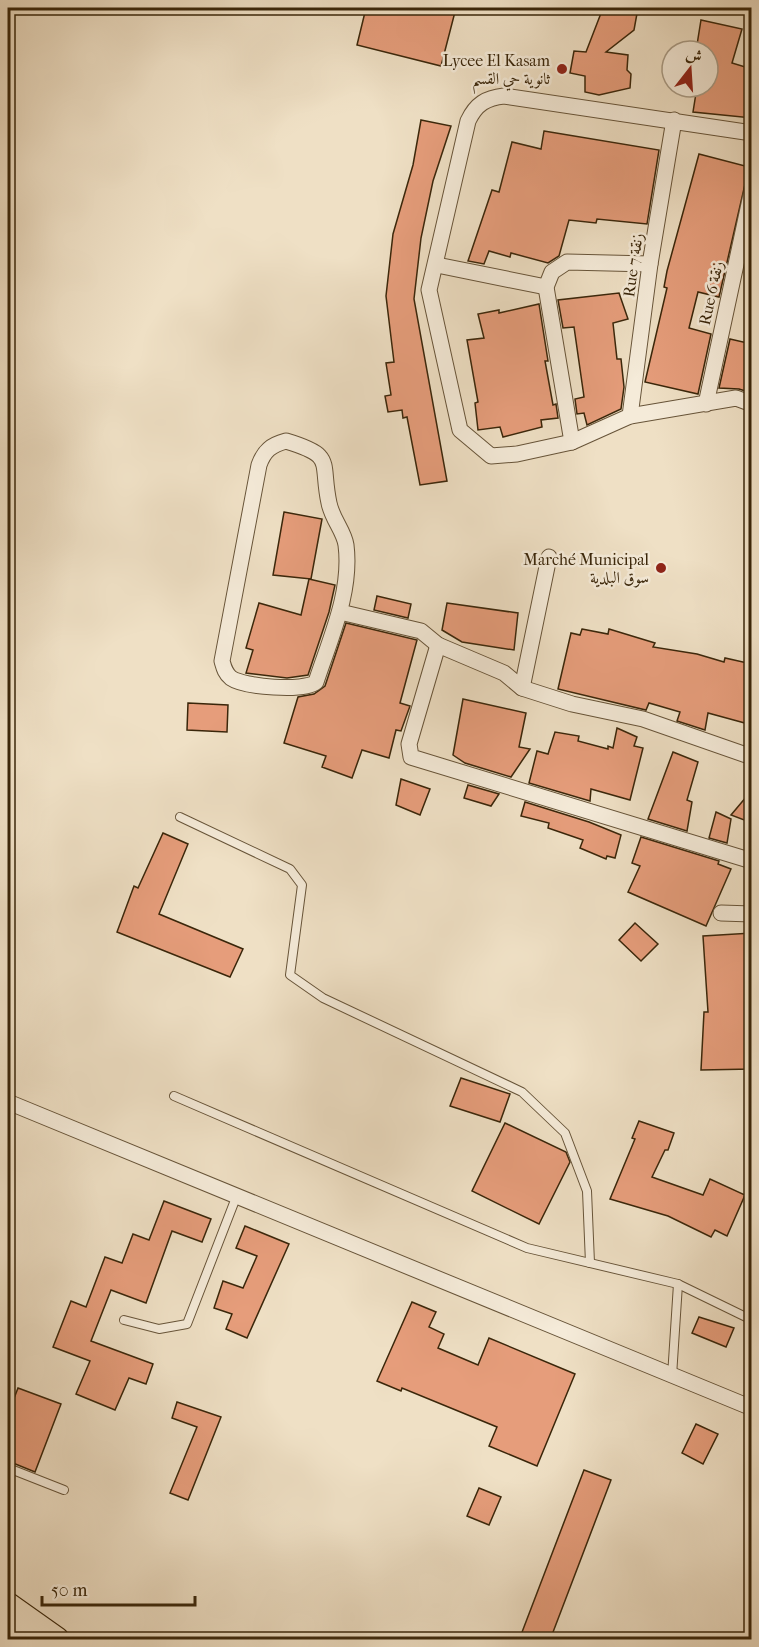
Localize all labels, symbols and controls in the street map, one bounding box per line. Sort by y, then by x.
north arrow [660,39,720,99]
text: ش [684,44,705,67]
place label: Lycee El Kasam ثانوية حي القسم [443,51,551,95]
marker: Lycee El Kasam ثانوية حي القسم [555,62,569,76]
street label: Rue 7 زنقة [619,232,647,298]
street label: Rue 6 زنقة [695,259,727,327]
place label: Marché Municipal سوق البلدية [523,550,650,588]
marker: Marché Municipal سوق البلدية [654,561,668,575]
scale bar [42,1569,195,1607]
text: 50 m [51,1580,88,1601]

